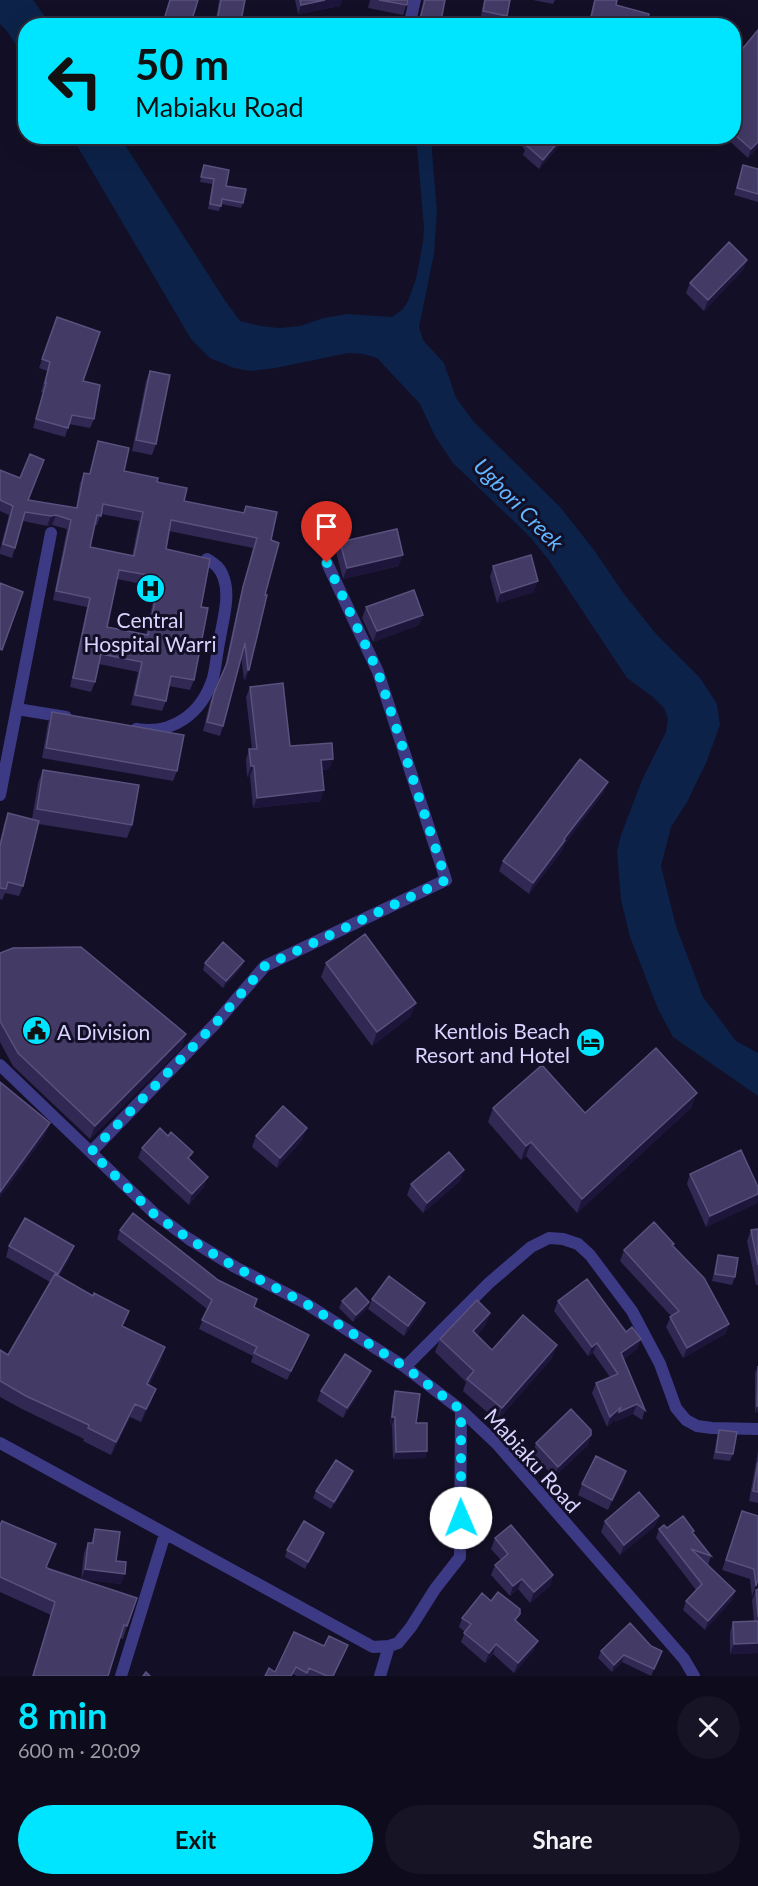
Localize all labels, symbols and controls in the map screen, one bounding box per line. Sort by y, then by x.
text: 50 m [135,39,229,89]
icon: left [36,42,114,120]
text: Mabiaku Road [135,90,304,123]
water label: Ugbori Creek [468,452,570,556]
pin [301,501,352,563]
icon: arrive [310,510,343,543]
hospital icon: Central Hospital Warri [134,572,166,604]
place label: Central Hospital Warri [84,607,216,656]
public building icon: A Division [20,1015,52,1047]
place label: Kentlois Beach Resort and Hotel [415,1018,570,1067]
place label: A Division [57,1019,150,1044]
hotel icon: Kentlois Beach Resort and Hotel [575,1026,607,1058]
street label: Mabiaku Road [480,1403,586,1517]
position arrow [429,1486,493,1550]
text: 8 min [18,1693,107,1737]
button: close [677,1696,740,1759]
text: 600 m · 20:09 [18,1738,141,1762]
button: Exit [18,1805,373,1874]
button: Share [385,1805,740,1874]

